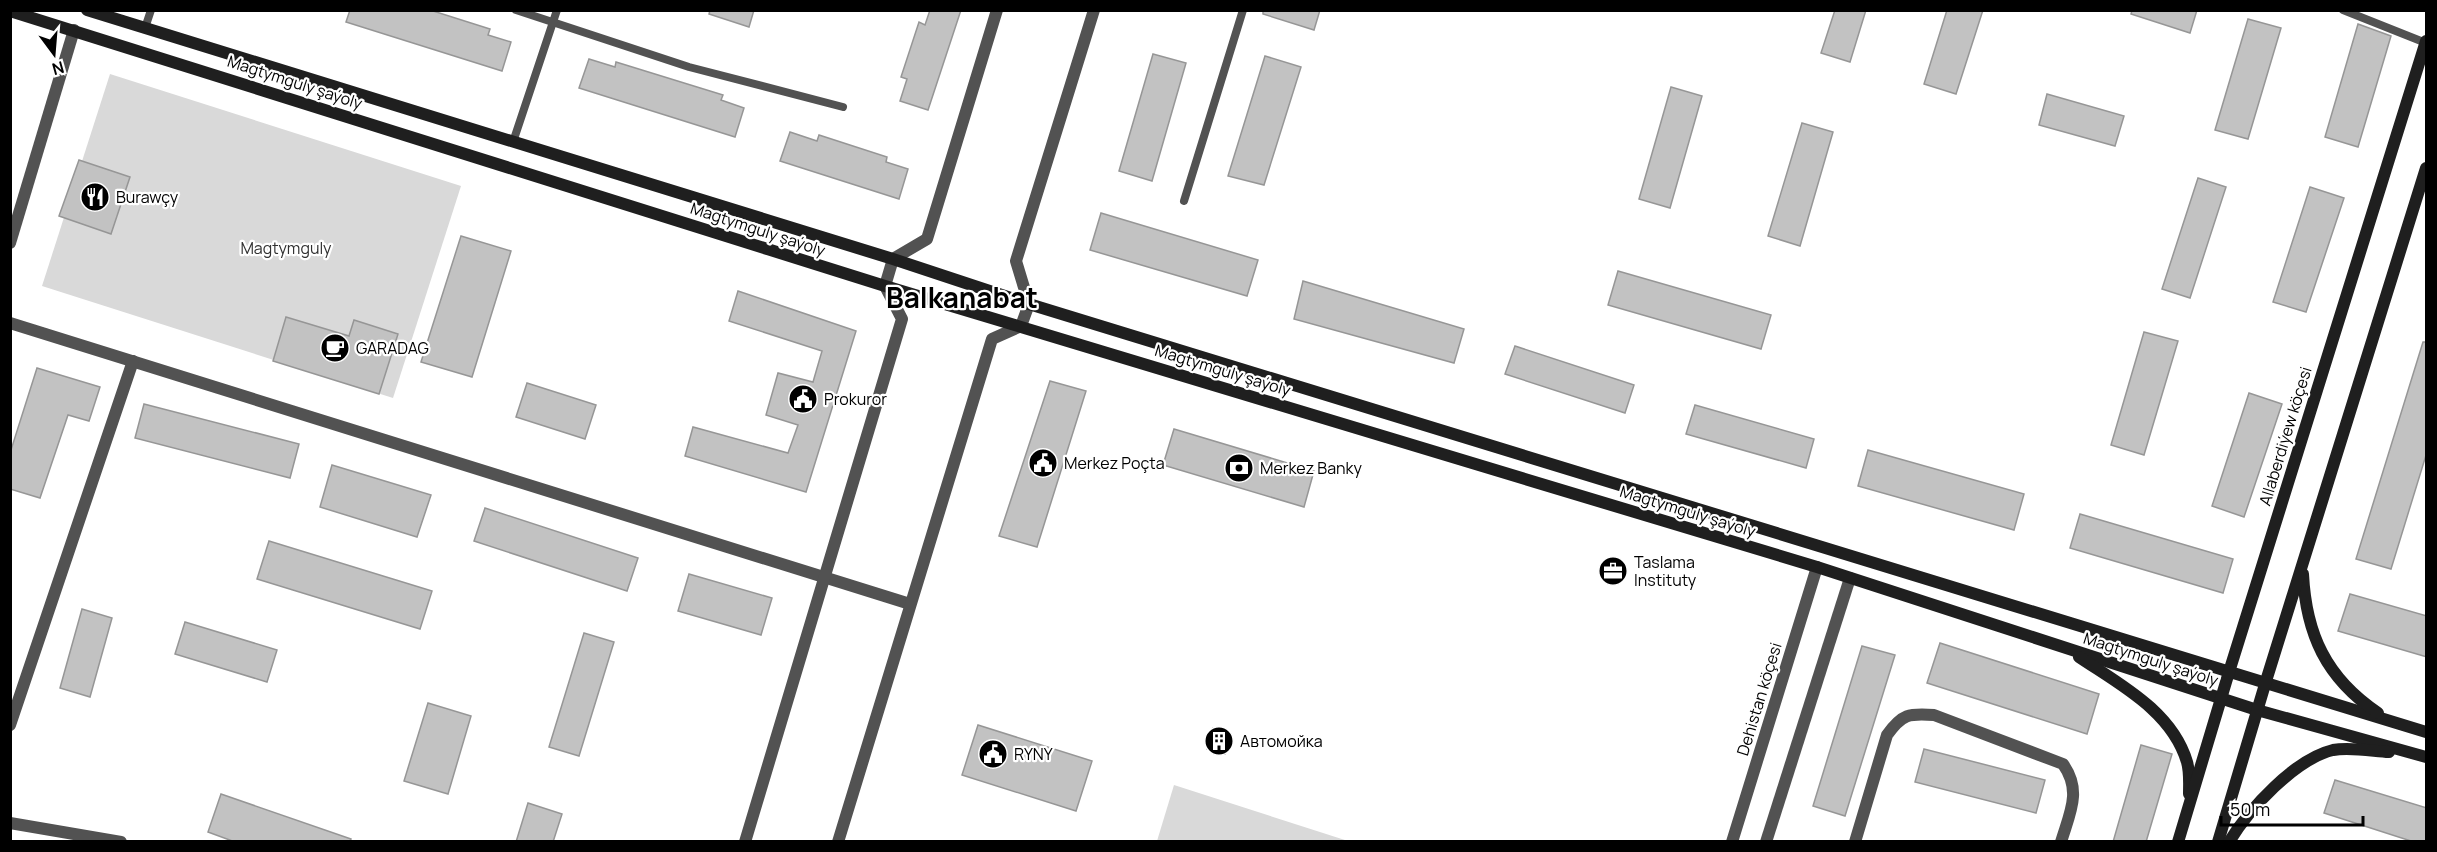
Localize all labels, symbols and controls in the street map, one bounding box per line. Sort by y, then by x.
north arrow [24,24,84,84]
street label: Magtymguly şaýoly [225,50,366,114]
text: N [50,56,67,81]
restaurant icon: Burawçy [79,181,111,213]
place label: Burawçy [116,186,179,208]
street label: Magtymguly şaýoly [688,197,829,261]
park label: Magtymguly [240,237,332,259]
district label: Balkanabat [886,278,1038,316]
cafe icon: GARADAG [319,332,351,364]
place label: GARADAG [356,337,429,359]
street label: Magtymguly şaýoly [1152,339,1294,401]
street label: Allaberdiýew köçesi [2253,364,2317,508]
public building icon: Prokuror [787,383,819,415]
place label: Prokuror [824,388,887,410]
public building icon: Merkez Poçta [1027,447,1059,479]
place label: Merkez Poçta [1064,452,1165,474]
bank icon: Merkez Banky [1223,452,1255,484]
place label: Merkez Banky [1260,457,1363,479]
street label: Magtymguly şaýoly [1617,480,1759,542]
place label: Taslama Instituty [1634,551,1697,591]
office icon: Taslama Instituty [1597,555,1629,587]
street label: Magtymguly şaýoly [2081,627,2222,691]
street label: Dehistan köçesi [1731,640,1787,758]
building icon: Автомойка [1203,725,1235,757]
place label: Автомойка [1240,730,1323,752]
public building icon: RYNY [977,738,1009,770]
place label: RYNY [1014,743,1053,765]
scale bar [2221,789,2364,827]
text: 50 m [2230,797,2270,821]

